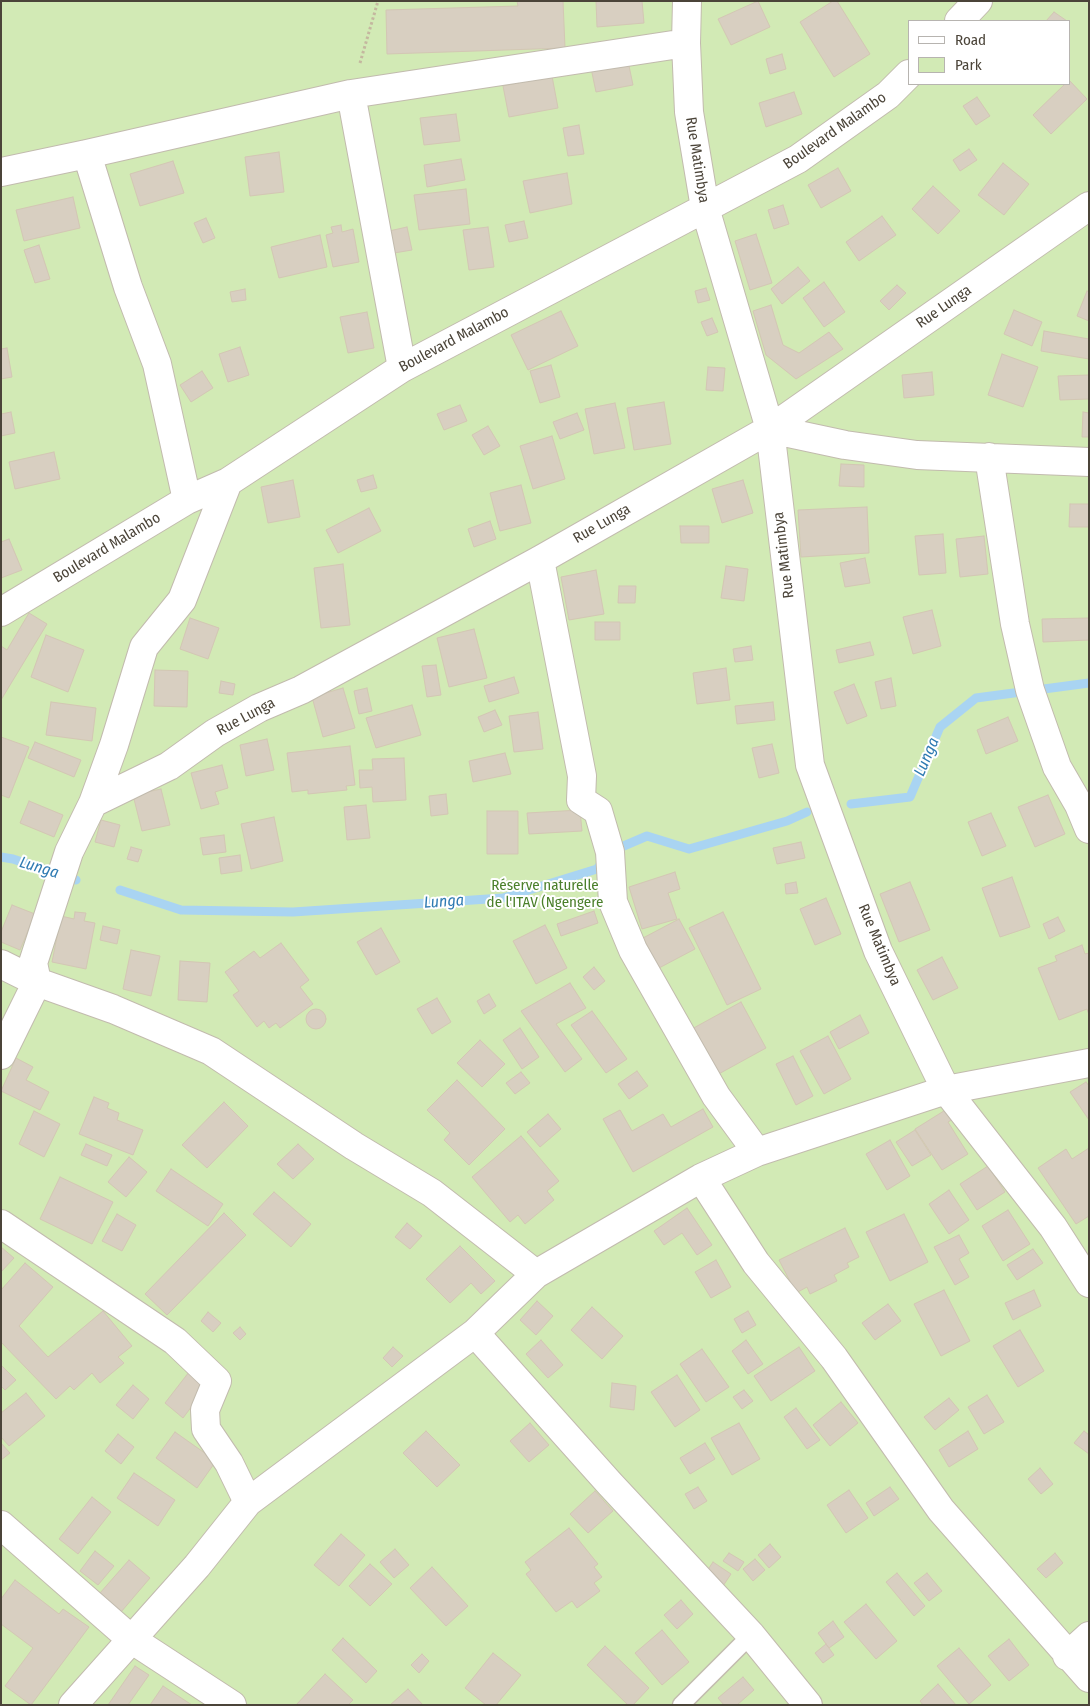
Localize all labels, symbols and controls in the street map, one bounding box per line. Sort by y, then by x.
legend [908,20,1070,85]
text: Road [955,31,986,49]
text: Park [955,56,982,74]
street label: Boulevard Malambo [780,89,890,173]
street label: Rue Matimbya [681,116,713,204]
street label: Rue Lunga [913,281,975,333]
street label: Boulevard Malambo [396,303,512,377]
street label: Rue Lunga [570,500,634,548]
street label: Boulevard Malambo [50,509,164,587]
street label: Rue Matimbya [770,511,798,599]
street label: Rue Lunga [214,694,278,740]
water label: Lunga [910,735,944,779]
water label: Lunga [17,853,61,883]
park label: Réserve naturelle de l'ITAV (Ngengere [487,877,603,912]
water label: Lunga [423,891,465,913]
street label: Rue Matimbya [854,901,904,989]

